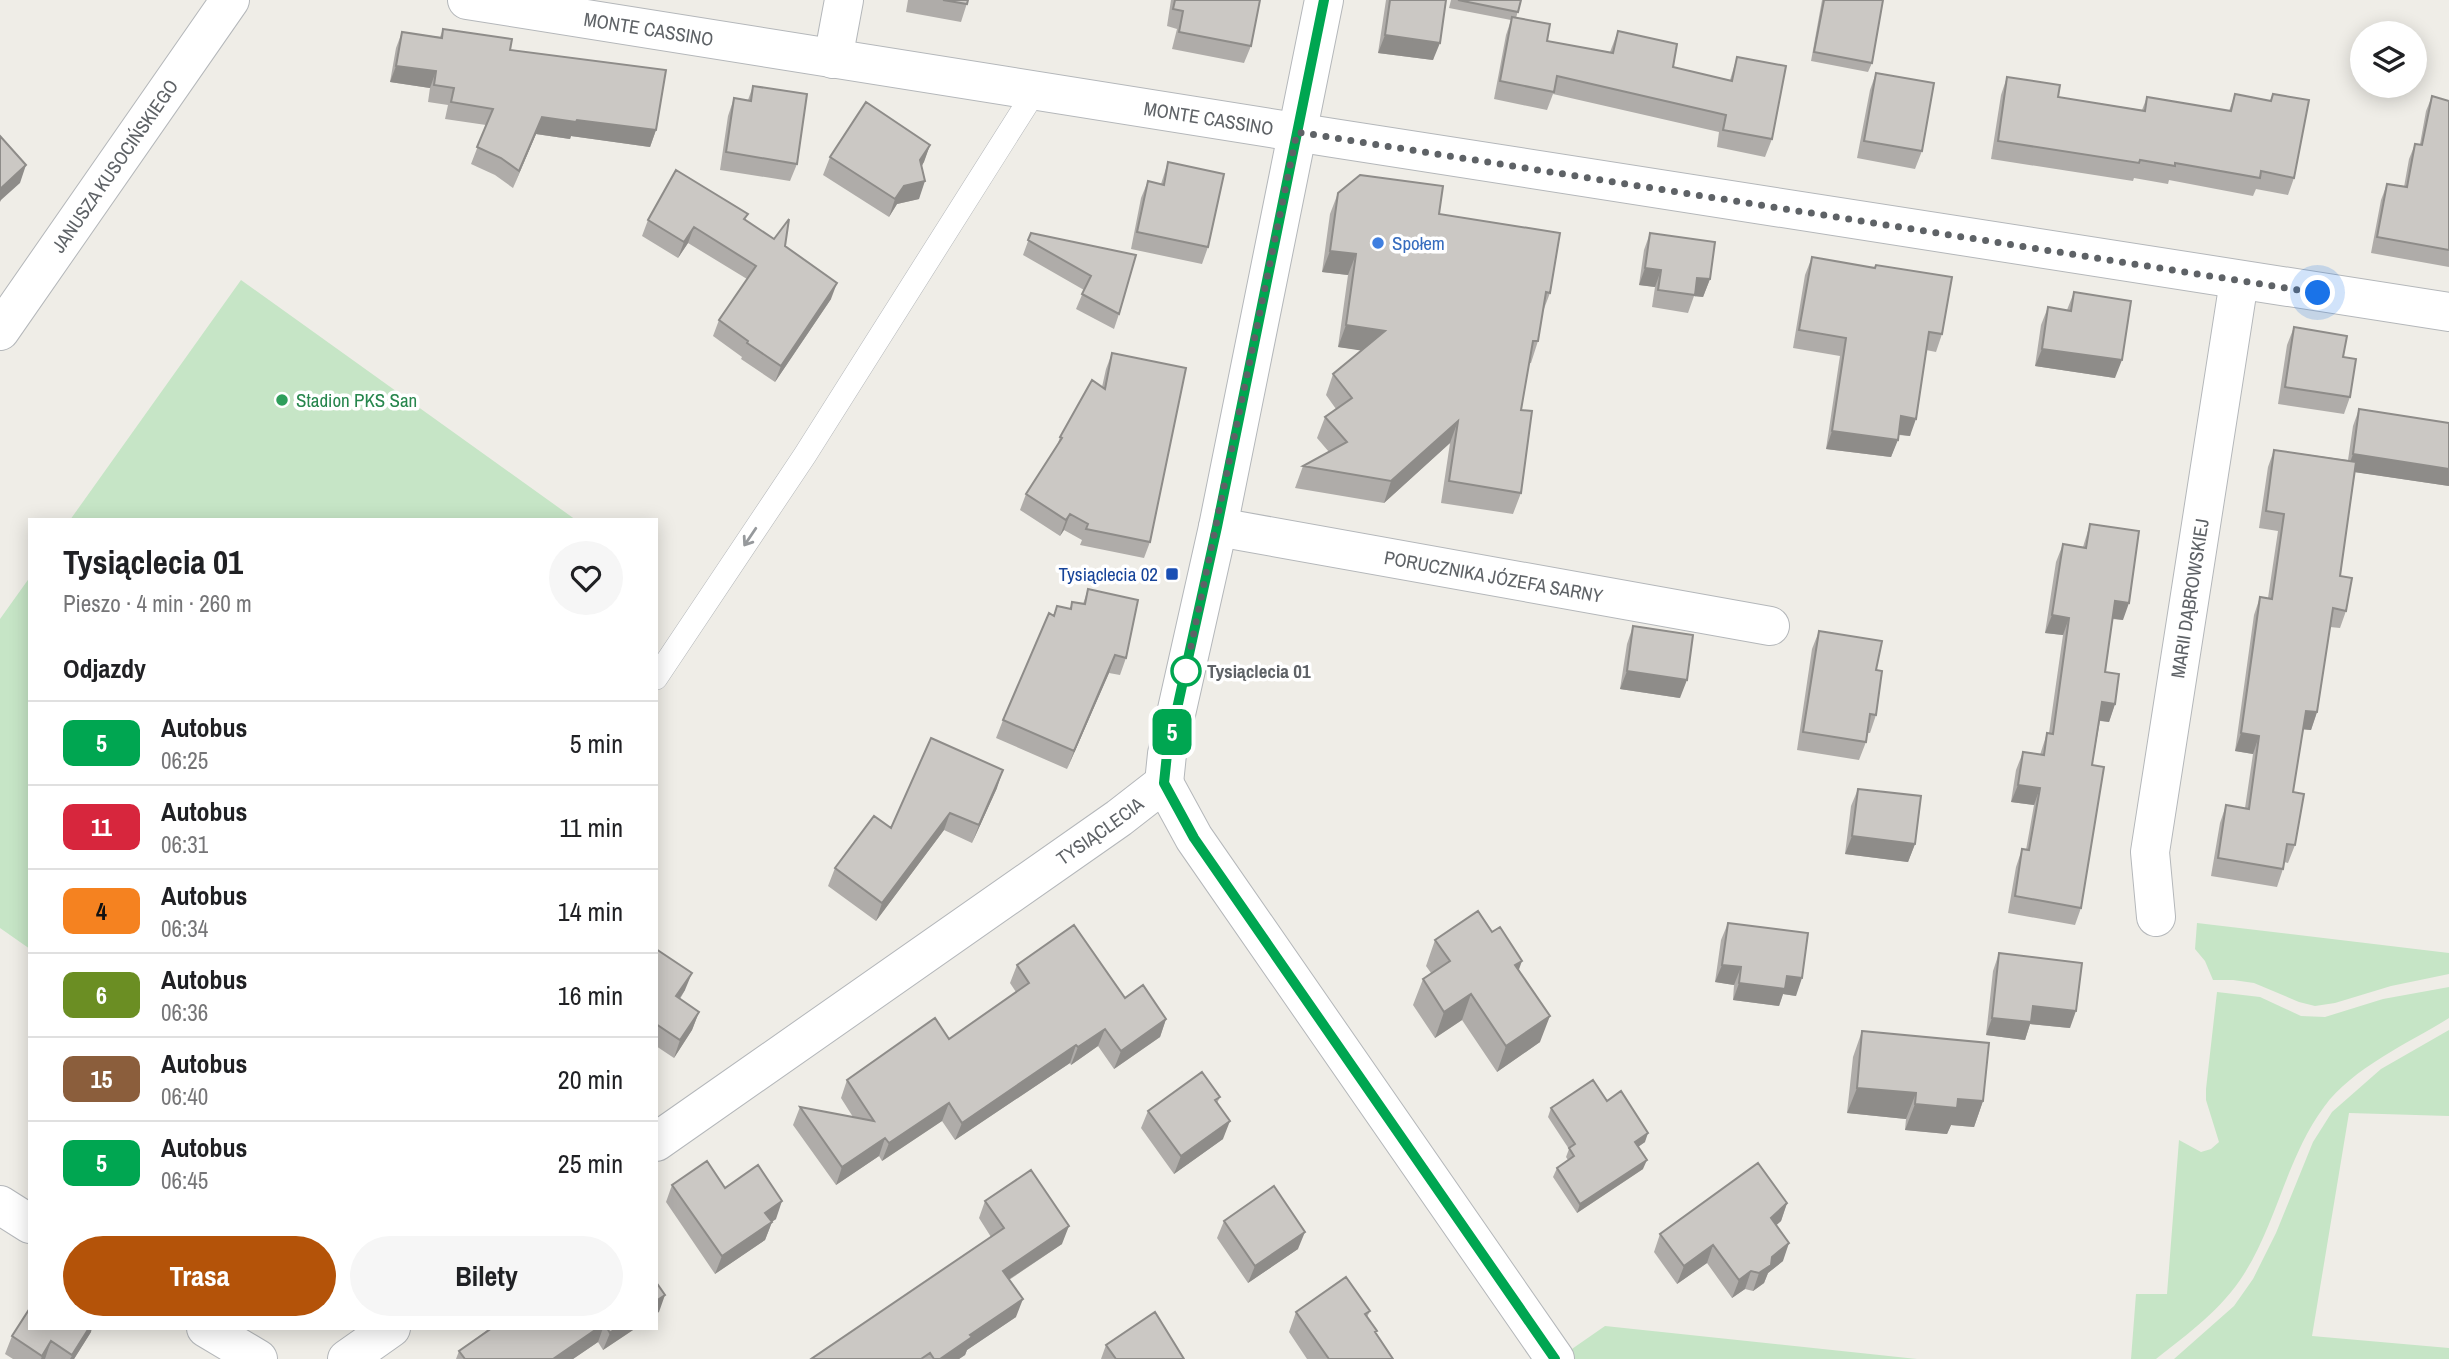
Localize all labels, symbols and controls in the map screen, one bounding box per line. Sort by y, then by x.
street label: MONTE CASSINO [582,6,715,52]
map controls [2350,21,2427,98]
button: layers [2350,21,2427,98]
street label: JANUSZA KUSOCIŃSKIEGO [45,74,184,258]
street label: MONTE CASSINO [1142,95,1275,141]
place label: Społem [1392,230,1445,256]
marker: Społem [1370,235,1386,251]
your location [2300,275,2335,310]
place label: Stadion PKS San [296,387,417,413]
marker: Stadion PKS San [274,392,290,408]
street label: MARII DĄBROWSKIEJ [2164,517,2215,680]
one-way arrow [743,527,757,546]
text: Tysiąclecia 01 [63,540,243,584]
button: heart [549,541,623,615]
street label: PORUCZNIKA JÓZEFA SARNY [1382,544,1606,609]
place label: Tysiąclecia 02 [1058,561,1158,587]
marker: Tysiąclecia 02 [1164,566,1180,582]
text: Pieszo · 4 min · 260 m [63,588,252,619]
text: Odjazdy [63,651,146,686]
marker: Tysiąclecia 01 [1171,656,1201,686]
place label: Tysiąclecia 01 [1207,658,1311,684]
line badge: 5 [1149,709,1195,755]
text: Autobus [161,710,247,745]
text: 5 [1167,716,1177,748]
text: 5 min [570,726,623,761]
text: 5 [96,727,107,759]
text: 06:25 [161,745,208,776]
street label: TYSIĄCLECIA [1051,790,1149,871]
text: Autobus [161,794,247,829]
text: 11 min [559,810,623,845]
text: 11 [91,811,112,843]
text: 06:31 [161,829,208,860]
text: Autobus [161,878,247,913]
text: 14 min [558,894,623,929]
text: 4 [96,895,107,927]
text: 06:34 [161,913,208,944]
text: Autobus [161,962,247,997]
text: 16 min [558,978,623,1013]
text: 6 [96,979,107,1011]
text: 06:36 [161,997,208,1028]
text: Autobus [161,1046,247,1081]
text: 20 min [558,1062,623,1097]
text: 15 [91,1063,112,1095]
text: 06:40 [161,1081,208,1112]
text: Autobus [161,1130,247,1165]
text: 25 min [558,1146,623,1181]
text: 5 [96,1147,107,1179]
text: 06:45 [161,1165,208,1196]
button: Trasa [63,1236,336,1316]
button: Bilety [350,1236,623,1316]

